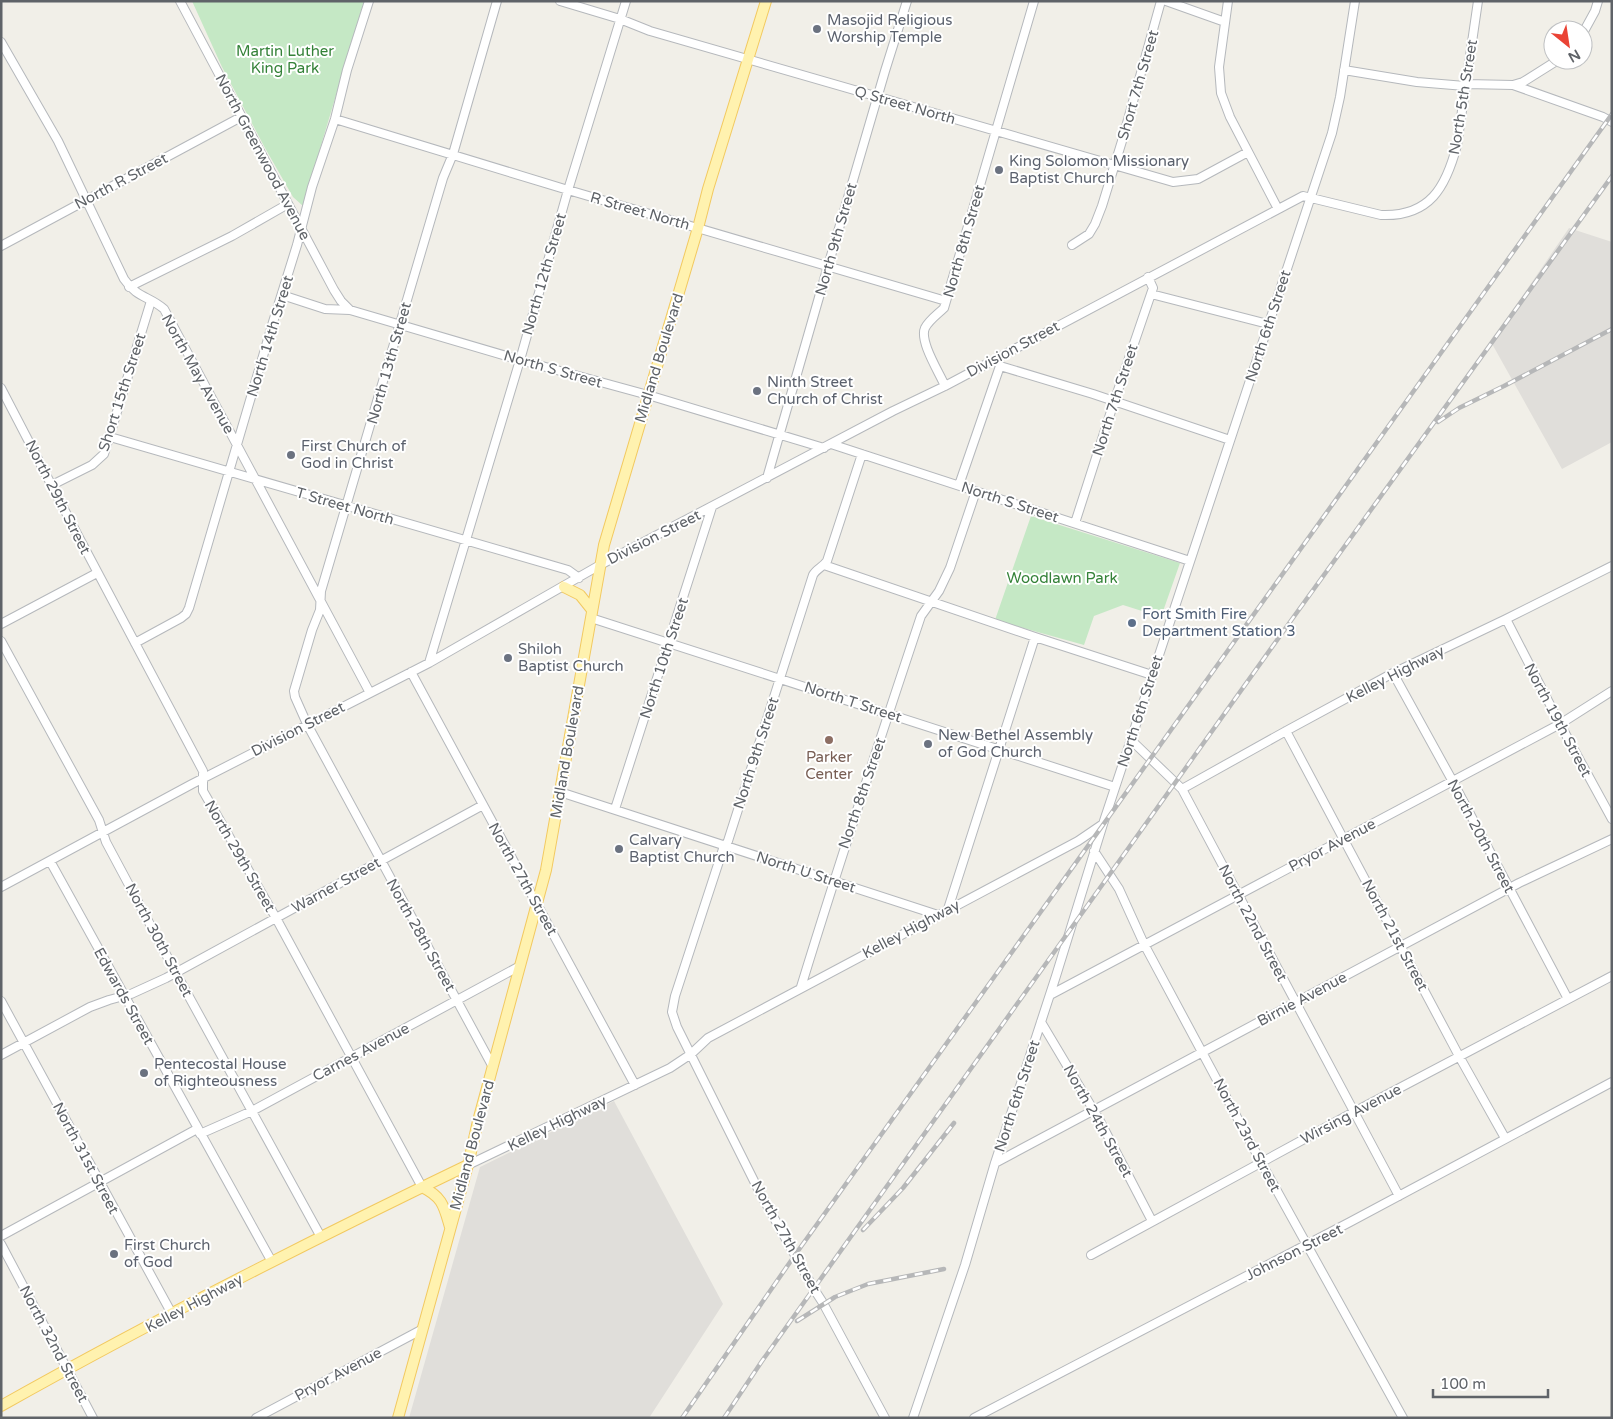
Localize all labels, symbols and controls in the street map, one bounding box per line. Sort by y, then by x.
place label: Masojid Religious Worship Temple [827,11,952,46]
north arrow [1543,20,1593,70]
marker: Masojid Religious Worship Temple [811,23,823,35]
street label: Short 7th Street [1114,28,1162,142]
street label: North 5th Street [1445,38,1481,156]
park label: Martin Luther King Park [236,42,334,77]
text: N [1565,46,1583,66]
street label: North Greenwood Avenue [212,71,314,243]
street label: Q Street North [852,82,958,128]
street label: North R Street [71,149,171,213]
place label: King Solomon Missionary Baptist Church [1009,152,1189,187]
marker: King Solomon Missionary Baptist Church [993,164,1005,176]
street label: North 9th Street [811,180,861,297]
street label: North 8th Street [939,182,989,299]
street label: R Street North [588,188,692,234]
street label: North 12th Street [518,211,570,337]
street label: North 6th Street [1241,268,1295,384]
street label: North 14th Street [243,273,297,399]
street label: Midland Boulevard [631,291,687,425]
street label: North 13th Street [363,300,415,426]
street label: North May Avenue [158,311,238,437]
street label: Division Street [964,317,1063,381]
street label: Short 15th Street [94,330,150,453]
street label: North 7th Street [1088,342,1142,458]
street label: North S Street [502,346,605,392]
place label: Ninth Street Church of Christ [767,373,883,408]
marker: Ninth Street Church of Christ [751,385,763,397]
street label: North 29th Street [21,437,95,557]
place label: First Church of God in Christ [301,437,406,472]
marker: First Church of God in Christ [285,449,297,461]
street label: North S Street [959,478,1061,526]
street label: T Street North [294,483,396,529]
street label: Division Street [604,506,704,568]
park label: Woodlawn Park [1006,569,1118,587]
street label: North 10th Street [636,595,692,721]
place label: Fort Smith Fire Department Station 3 [1142,605,1296,640]
marker: Fort Smith Fire Department Station 3 [1126,617,1138,629]
place label: Shiloh Baptist Church [518,640,624,675]
street label: Kelley Highway [1343,641,1447,707]
marker: Shiloh Baptist Church [502,652,514,664]
street label: North 6th Street [1113,653,1167,769]
street label: North 19th Street [1520,660,1596,780]
street label: North T Street [802,678,904,726]
street label: Midland Boulevard [546,684,588,820]
street label: North 9th Street [729,695,783,811]
street label: Division Street [248,698,348,760]
place label: New Bethel Assembly of God Church [938,726,1093,761]
marker: Parker Center [823,734,835,746]
street label: North 8th Street [835,735,890,851]
marker: New Bethel Assembly of God Church [922,738,934,750]
place label: Parker Center [805,748,853,783]
street label: North 20th Street [1443,776,1519,896]
street label: North 29th Street [201,797,279,915]
street label: Pryor Avenue [1285,814,1379,876]
street label: North 27th Street [485,820,562,939]
place label: Calvary Baptist Church [629,831,735,866]
marker: Calvary Baptist Church [613,843,625,855]
street label: North U Street [754,847,858,897]
street label: Warner Street [288,853,384,917]
street label: North 22nd Street [1215,862,1292,985]
street label: North 28th Street [383,876,460,995]
street label: North 21st Street [1358,876,1432,994]
street label: North 30th Street [121,880,197,1000]
street label: Kelley Highway [859,896,963,962]
street label: Edwards Street [90,944,158,1048]
street label: Birnie Avenue [1254,968,1350,1030]
street label: Carnes Avenue [310,1019,412,1085]
street label: North 6th Street [990,1038,1044,1154]
place label: Pentecostal House of Righteousness [154,1055,286,1090]
street label: North 24th Street [1060,1062,1137,1181]
marker: Pentecostal House of Righteousness [138,1067,150,1079]
street label: North 23rd Street [1209,1075,1285,1195]
street label: Midland Boulevard [446,1078,498,1212]
street label: Wirsing Avenue [1297,1080,1405,1148]
street label: Kelley Highway [505,1091,609,1155]
street label: North 31st Street [49,1099,123,1217]
street label: North 27th Street [748,1178,825,1297]
street label: Johnson Street [1242,1220,1346,1284]
place label: First Church of God [124,1236,211,1271]
marker: First Church of God [108,1248,120,1260]
street label: Kelley Highway [142,1270,246,1336]
street label: North 32nd Street [16,1283,93,1406]
street label: Pryor Avenue [291,1343,385,1405]
scale bar [1433,1366,1548,1398]
text: 100 m [1440,1375,1486,1393]

